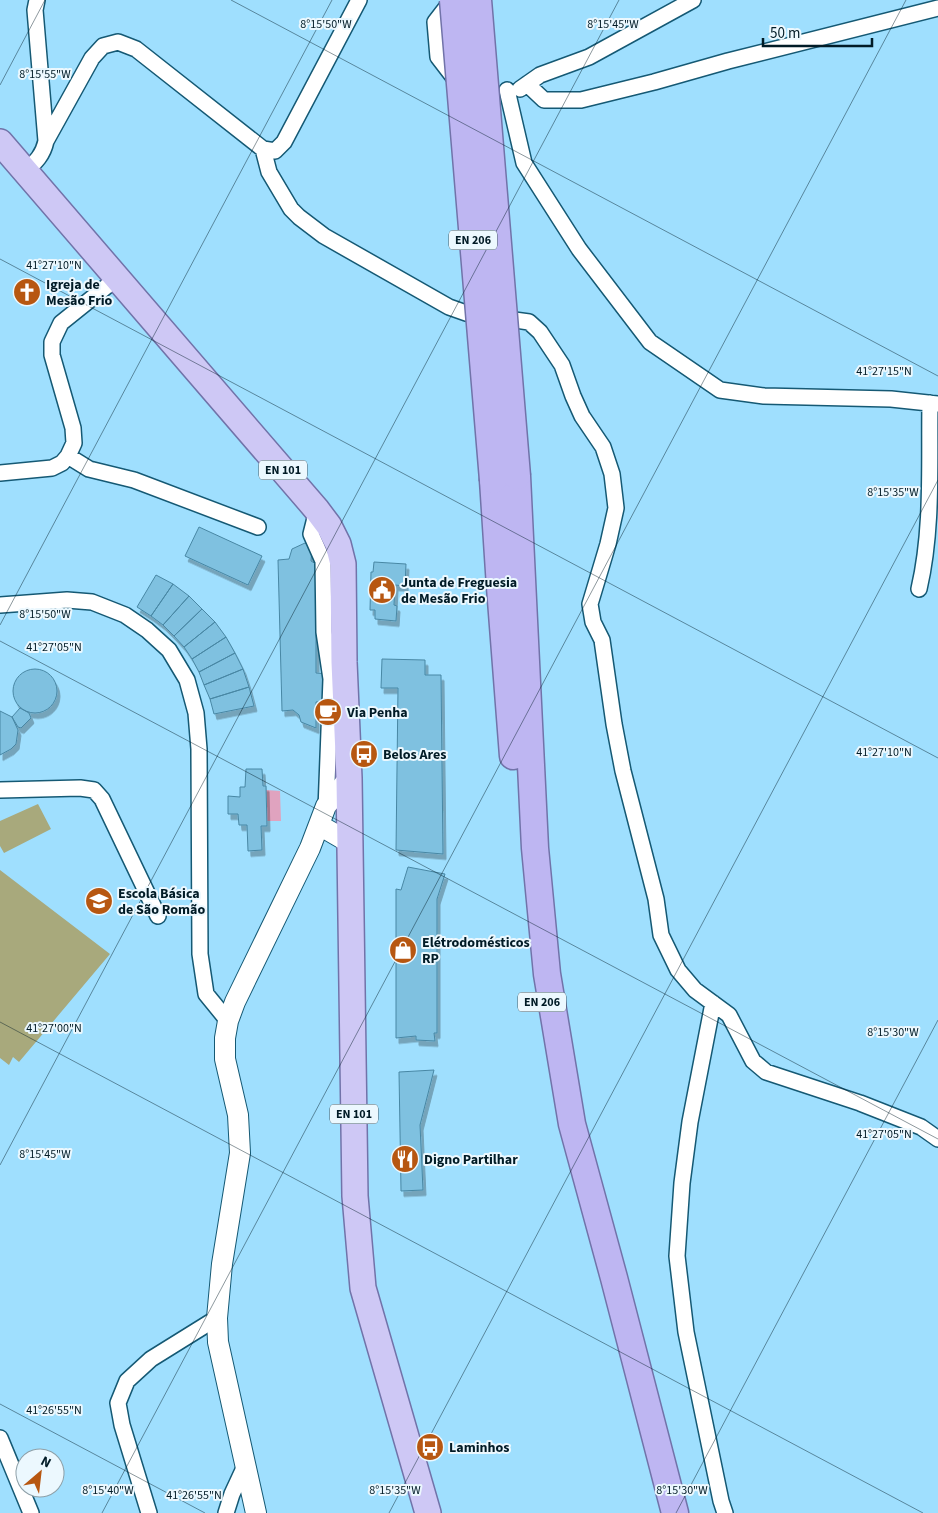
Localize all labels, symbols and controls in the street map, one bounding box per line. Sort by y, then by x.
scale bar [763,15,872,47]
text: 8°15'50"W [300,16,352,33]
text: 8°15'45"W [587,16,639,33]
text: 50 m [770,23,800,44]
text: 8°15'55"W [19,66,71,83]
road number: EN 206 [449,230,497,250]
text: 41°27'10"N [26,257,82,274]
place label: Igreja de Mesão Frio [46,275,113,311]
church icon: Igreja de Mesão Frio [12,277,42,307]
text: 41°27'15"N [856,363,912,380]
road number: EN 101 [259,460,307,480]
text: 8°15'35"W [867,484,919,501]
place label: Junta de Freguesia de Mesão Frio [401,573,517,609]
public building icon: Junta de Freguesia de Mesão Frio [367,575,397,605]
text: 8°15'50"W [19,606,71,623]
text: 41°27'05"N [26,639,82,656]
cafe icon: Via Penha [313,697,343,727]
place label: Via Penha [346,703,408,723]
bus stop icon: Belos Ares [349,739,379,769]
text: 41°27'10"N [856,744,912,761]
place label: Belos Ares [383,745,446,765]
place label: Escola Básica de São Romão [118,884,205,920]
school or university icon: Escola Básica de São Romão [84,886,114,916]
place label: Elétrodomésticos RP [422,933,530,969]
shop icon: Elétrodomésticos RP [388,935,418,965]
road number: EN 206 [518,992,566,1012]
text: 41°27'00"N [26,1020,82,1037]
text: 8°15'30"W [867,1024,919,1041]
road number: EN 101 [330,1104,378,1124]
text: 41°27'05"N [856,1126,912,1143]
restaurant icon: Digno Partilhar [390,1144,420,1174]
text: 8°15'45"W [19,1146,71,1163]
place label: Digno Partilhar [424,1150,518,1170]
text: 41°26'55"N [26,1402,82,1419]
bus stop icon: Laminhos [415,1432,445,1462]
place label: Laminhos [449,1438,509,1458]
north arrow [15,1448,65,1498]
text: N [37,1451,54,1473]
text: 8°15'40"W [82,1482,134,1499]
text: 8°15'35"W [369,1482,421,1499]
text: 8°15'30"W [656,1482,708,1499]
text: 41°26'55"N [166,1487,222,1504]

